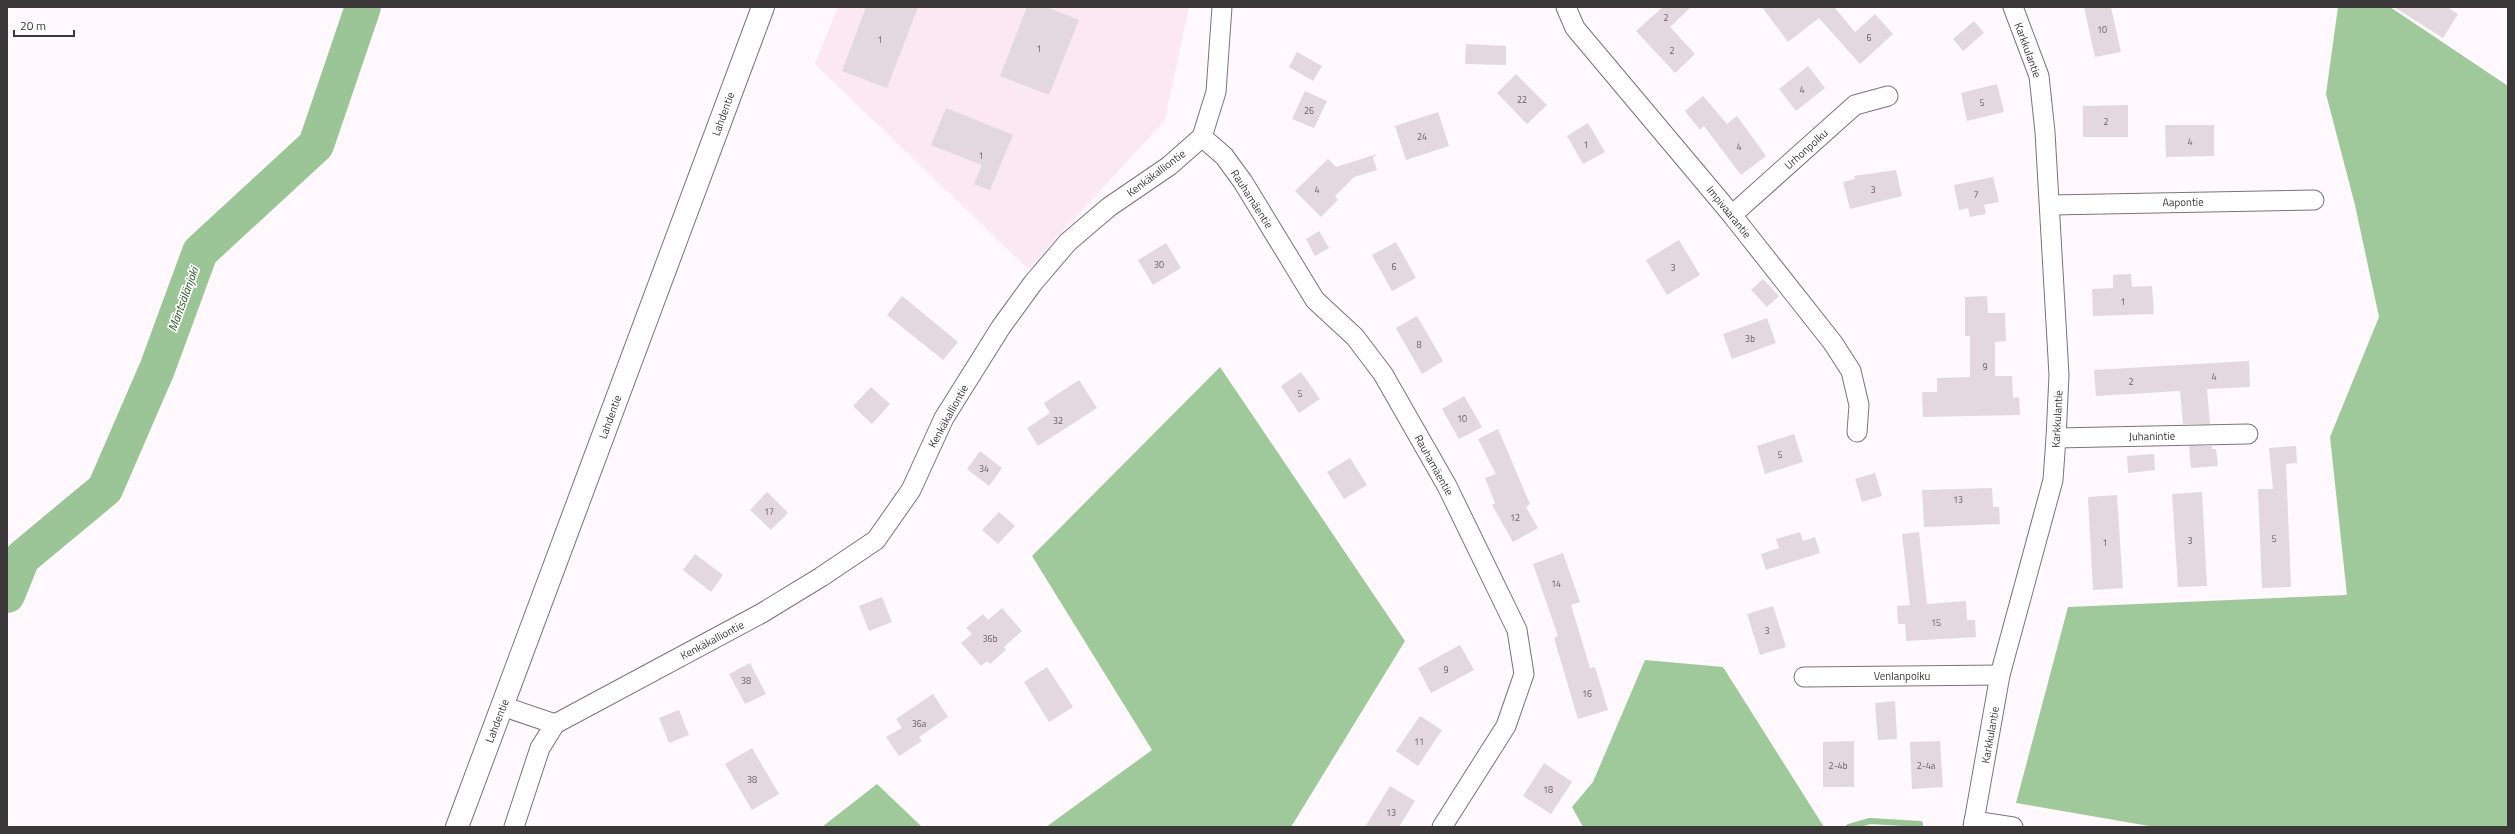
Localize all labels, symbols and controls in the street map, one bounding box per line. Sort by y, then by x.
house number: 2 [1663,11,1669,24]
scale bar [14,12,74,38]
text: 20 m [20,16,46,35]
street label: Karkkulantie [2011,20,2046,80]
house number: 10 [2097,23,2107,36]
house number: 6 [1866,31,1872,44]
house number: 1 [877,33,883,46]
house number: 1 [1036,42,1042,55]
house number: 2 [1669,44,1675,57]
house number: 4 [1799,83,1805,96]
street label: Lahdentie [708,89,738,138]
house number: 22 [1517,93,1527,106]
house number: 5 [1979,96,1985,109]
house number: 26 [1304,104,1314,117]
house number: 2 [2103,115,2109,128]
street label: Urhonpolku [1781,125,1831,173]
house number: 24 [1417,130,1427,143]
house number: 4 [2187,135,2193,148]
house number: 1 [1583,138,1589,151]
house number: 4 [1736,140,1742,153]
street label: Kenkäkalliontie [1123,145,1189,200]
house number: 1 [978,149,984,162]
street label: Rauhamäentie [1227,166,1277,232]
street label: Impivaarantie [1703,182,1755,242]
house number: 4 [1314,183,1320,196]
house number: 3 [1870,183,1876,196]
house number: 7 [1973,188,1979,201]
street label: Aapontie [2162,194,2204,210]
house number: 30 [1154,258,1164,271]
house number: 6 [1391,260,1397,273]
house number: 3 [1670,261,1676,274]
water label: Mäntsälänjoki [163,263,204,334]
house number: 1 [2120,295,2126,308]
house number: 3b [1745,332,1755,345]
house number: 8 [1416,338,1422,351]
house number: 9 [1982,360,1988,373]
house number: 4 [2211,370,2217,383]
house number: 2 [2128,375,2134,388]
street label: Kenkäkalliontie [924,381,972,451]
house number: 5 [1297,387,1303,400]
street label: Karkkulantie [2048,389,2067,448]
street label: Lahdentie [595,392,625,441]
house number: 10 [1457,412,1467,425]
house number: 32 [1053,414,1063,427]
street label: Juhanintie [2129,428,2176,444]
street label: Rauhamäentie [1411,432,1458,499]
house number: 5 [1777,448,1783,461]
house number: 34 [979,462,989,475]
house number: 13 [1953,493,1963,506]
house number: 17 [764,505,774,518]
house number: 12 [1510,511,1520,524]
house number: 5 [2271,532,2277,545]
house number: 3 [2187,534,2193,547]
house number: 1 [2102,536,2108,549]
house number: 14 [1551,577,1561,590]
street label: Kenkäkalliontie [677,616,747,664]
house number: 15 [1931,616,1941,629]
house number: 3 [1764,624,1770,637]
house number: 36b [983,632,998,645]
house number: 9 [1443,663,1449,676]
street label: Venlanpolku [1874,668,1931,684]
house number: 38 [741,674,751,687]
house number: 16 [1582,687,1592,700]
street label: Lahdentie [481,696,513,745]
street label: Karkkulantie [1977,705,2003,765]
house number: 36a [912,717,927,730]
house number: 11 [1414,735,1424,748]
house number: 2-4b [1829,759,1848,772]
house number: 2-4a [1917,759,1936,772]
house number: 38 [747,773,757,786]
house number: 18 [1543,783,1553,796]
house number: 13 [1386,806,1396,819]

